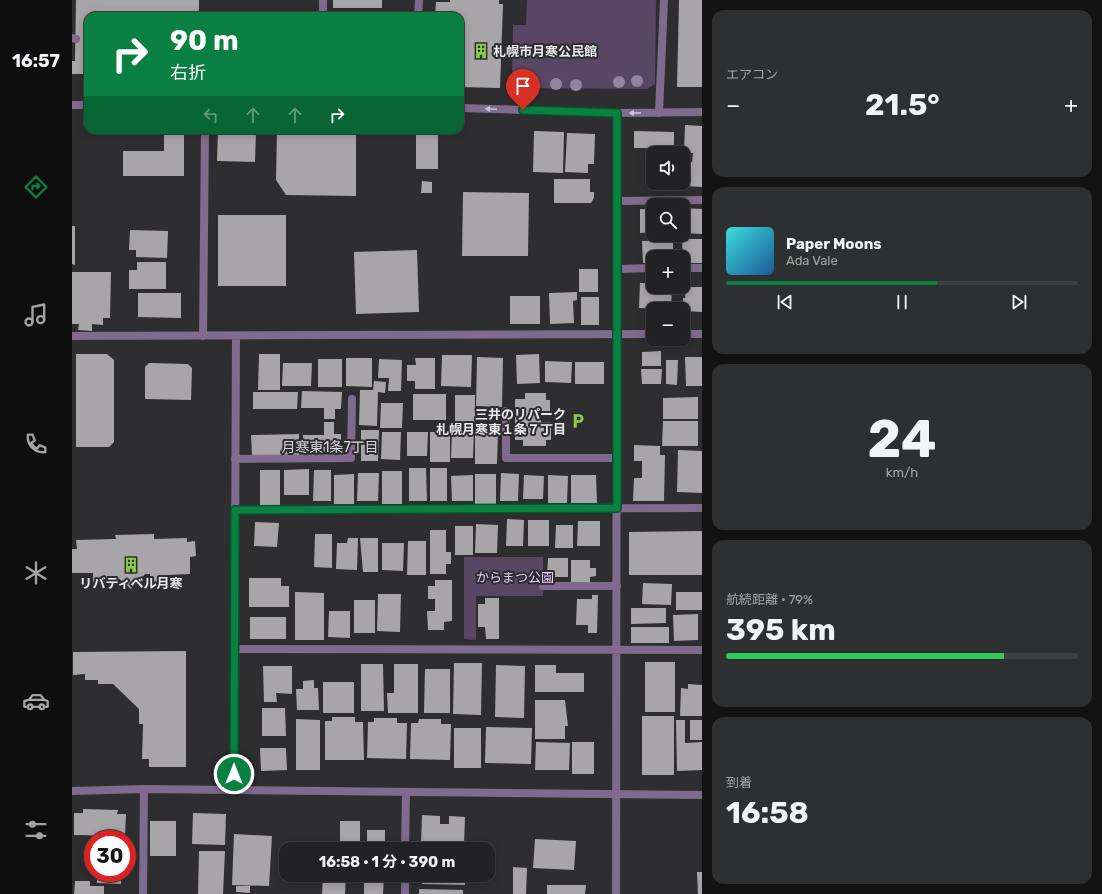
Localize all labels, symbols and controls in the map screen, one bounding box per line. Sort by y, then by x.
text: 90 m [170,24,239,57]
icon: right [104,28,156,80]
building icon: 札幌市月寒公民館 [472,42,490,60]
place label: 札幌市月寒公民館 [493,44,597,59]
text: 16:57 [12,50,60,72]
text: 右折 [170,62,206,84]
text: エアコン [726,67,778,82]
pin [506,69,540,110]
icon: arrive [512,75,534,97]
text: 21.5° [865,87,940,123]
text: − [726,92,740,119]
text: + [1064,92,1078,119]
icon: left [200,104,222,126]
icon: ahead [242,104,264,126]
icon: ahead [284,104,306,126]
icon: right [326,104,348,126]
one-way arrow [484,106,497,112]
one-way arrow [628,110,641,116]
map controls [646,146,690,346]
button: sound [646,146,690,190]
icon: directions [22,173,50,201]
button: search [646,198,690,242]
text: Paper Moons [786,235,882,253]
button: + [646,250,690,294]
text: Ada Vale [786,253,838,268]
icon: previous [774,291,796,313]
icon: pause [891,291,913,313]
icon: next [1008,291,1030,313]
icon: music [22,301,50,329]
button: − [646,302,690,346]
place label: 三井のリパーク 札幌月寒東１条７丁目 [436,407,566,437]
text: 24 [867,408,937,470]
parking icon: 三井のリパーク 札幌月寒東１条７丁目 [569,412,587,430]
icon: phone [22,430,50,458]
district label: 月寒東1条7丁目 [281,439,379,456]
text: km/h [886,465,918,480]
building icon: リバティベル月寒 [122,556,140,574]
icon: climate [22,559,50,587]
park label: からまつ公園 [476,570,554,585]
place label: リバティベル月寒 [79,576,183,591]
text: 航続距離 · 79% [726,592,813,607]
text: 395 km [726,612,836,648]
icon: car [22,687,50,715]
position arrow [213,753,255,795]
text: 到着 [726,775,752,790]
text: 16:58 [726,795,809,831]
icon: filters [22,816,50,844]
speed limit sign: 30 [84,830,136,882]
text: 16:58 · 1 分 · 390 m [319,853,455,871]

